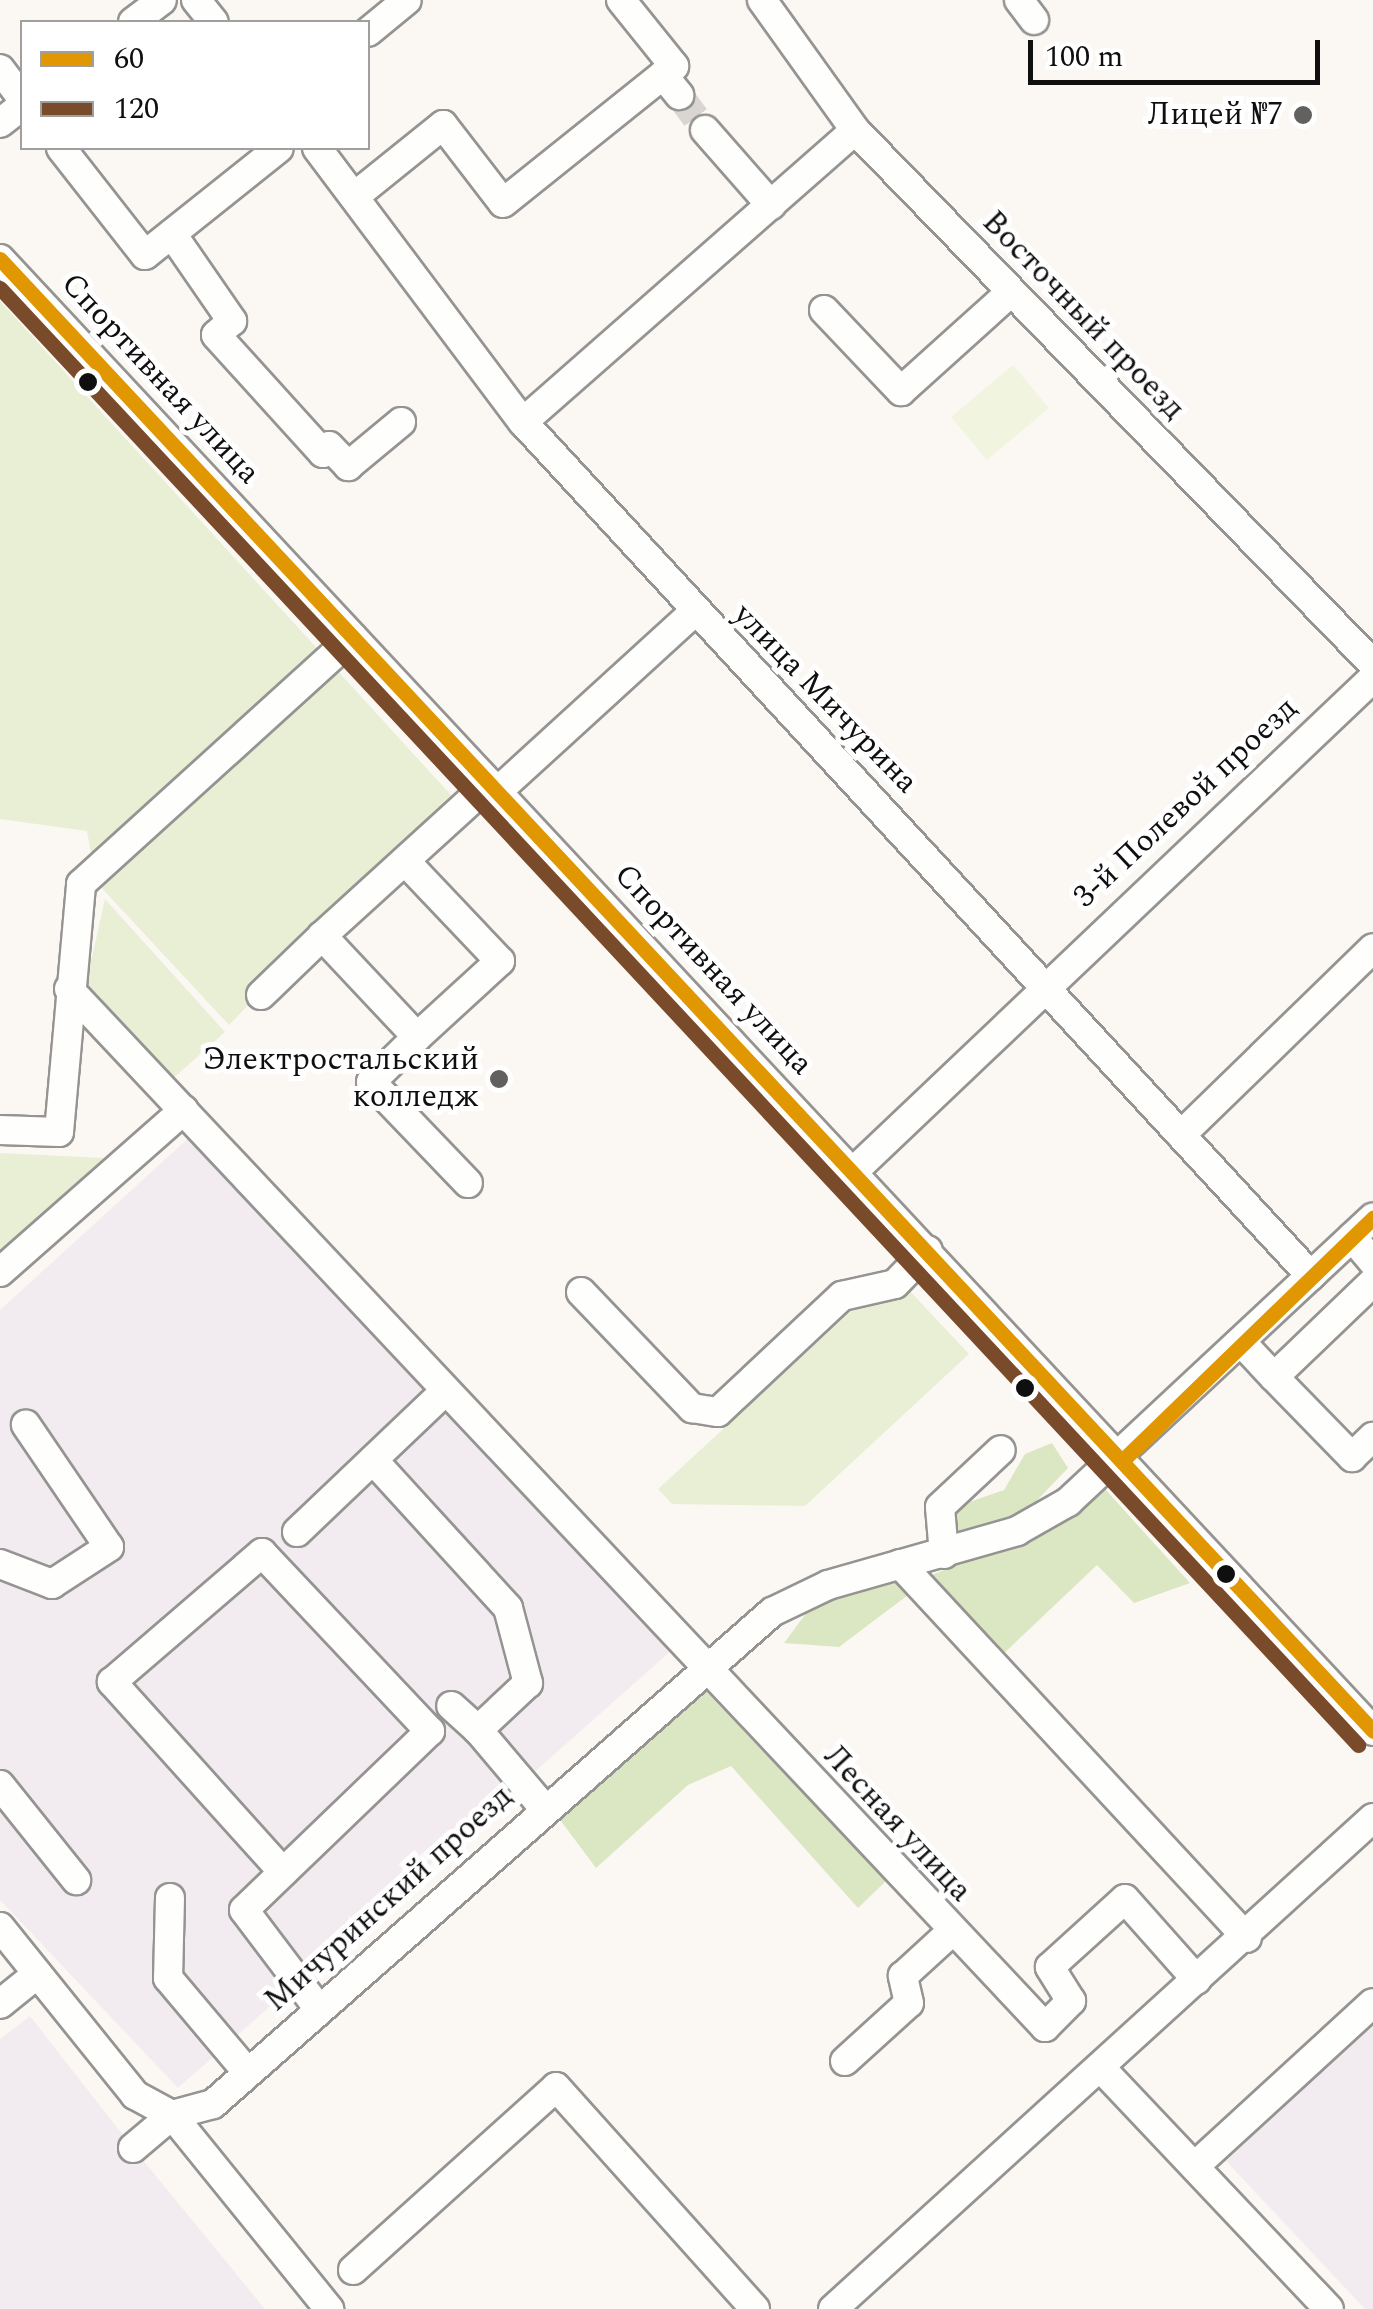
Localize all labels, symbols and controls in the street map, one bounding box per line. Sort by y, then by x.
legend [20,20,370,150]
scale bar [1033,20,1326,82]
text: 100 m [1045,34,1123,80]
text: 60 [114,36,144,82]
text: 120 [114,86,159,132]
place label: Лицей №7 [1147,96,1283,134]
marker: Лицей №7 [1292,104,1314,126]
street label: Восточный проезд [973,204,1193,428]
street label: Спортивная улица [52,266,268,492]
unlabelled marker [78,372,98,392]
street label: улица Мичурина [725,596,925,802]
street label: 3-й Полевой проезд [1066,689,1306,917]
street label: Спортивная улица [605,857,821,1083]
place label: Электростальский колледж [202,1042,479,1117]
marker: Электростальский колледж [488,1068,510,1090]
unlabelled marker [1015,1378,1035,1398]
unlabelled marker [1216,1564,1236,1584]
street label: Лесная улица [815,1738,979,1910]
street label: Мичуринский проезд [257,1778,521,2020]

